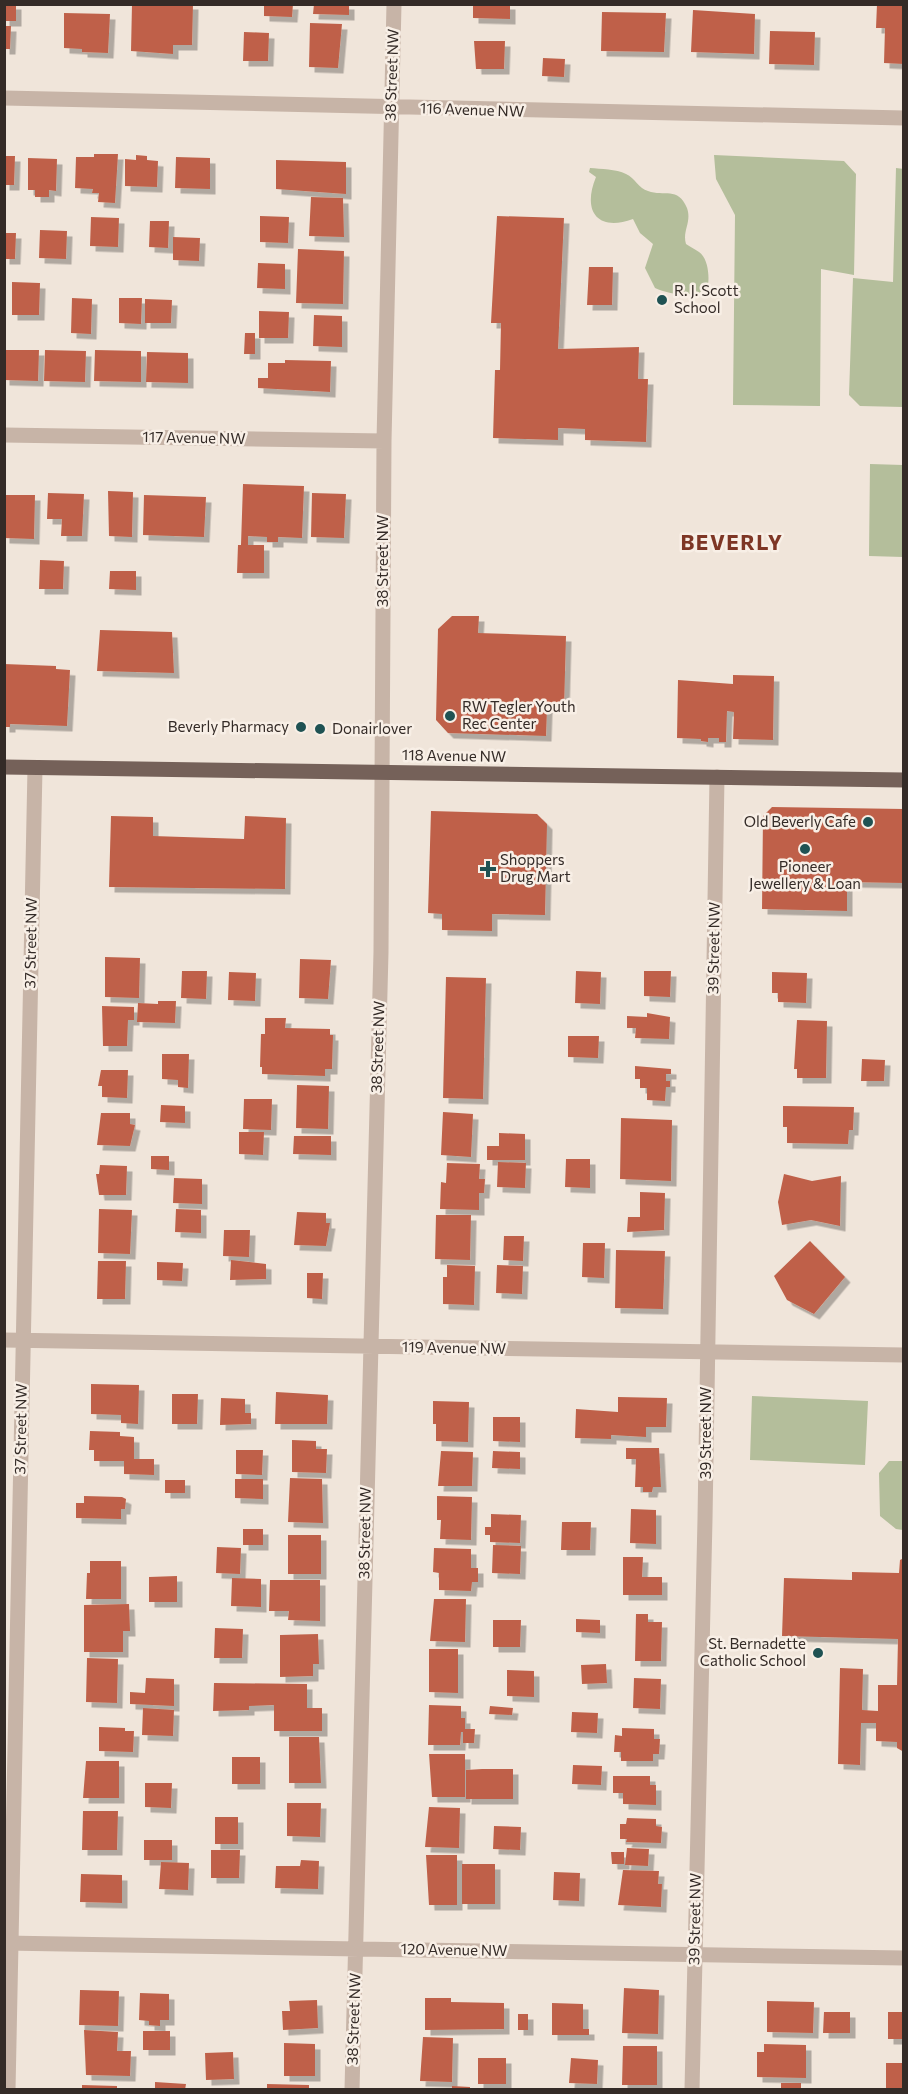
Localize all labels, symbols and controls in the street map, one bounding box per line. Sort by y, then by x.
street label: 38 Street NW [380,28,402,121]
street label: 116 Avenue NW [420,98,524,120]
place label: R. J. Scott School [674,281,739,316]
marker: R. J. Scott School [655,293,669,307]
street label: 117 Avenue NW [142,427,246,447]
street label: 38 Street NW [373,515,391,607]
district label: BEVERLY [680,529,784,554]
place label: RW Tegler Youth Rec Center [462,697,576,732]
marker: RW Tegler Youth Rec Center [443,709,457,723]
place label: Beverly Pharmacy [168,717,289,735]
place label: Donairlover [332,719,412,737]
marker: Beverly Pharmacy [294,720,308,734]
marker: Donairlover [313,722,327,736]
street label: 118 Avenue NW [402,745,506,765]
place label: Old Beverly Cafe [744,812,856,830]
marker: Old Beverly Cafe [861,815,875,829]
marker: Pioneer Jewellery & Loan [798,842,812,856]
place label: Shoppers Drug Mart [500,850,571,885]
place label: Pioneer Jewellery & Loan [749,857,861,892]
marker: Shoppers Drug Mart [481,862,495,876]
street label: 37 Street NW [20,897,40,989]
street label: 39 Street NW [703,902,723,994]
street label: 38 Street NW [366,1000,388,1093]
street label: 119 Avenue NW [402,1337,506,1357]
street label: 37 Street NW [10,1383,30,1475]
street label: 39 Street NW [696,1387,714,1479]
street label: 38 Street NW [354,1487,374,1579]
place label: St. Bernadette Catholic School [700,1634,806,1669]
marker: St. Bernadette Catholic School [811,1646,825,1660]
street label: 39 Street NW [684,1873,704,1965]
street label: 120 Avenue NW [400,1939,508,1959]
street label: 38 Street NW [342,1972,364,2065]

